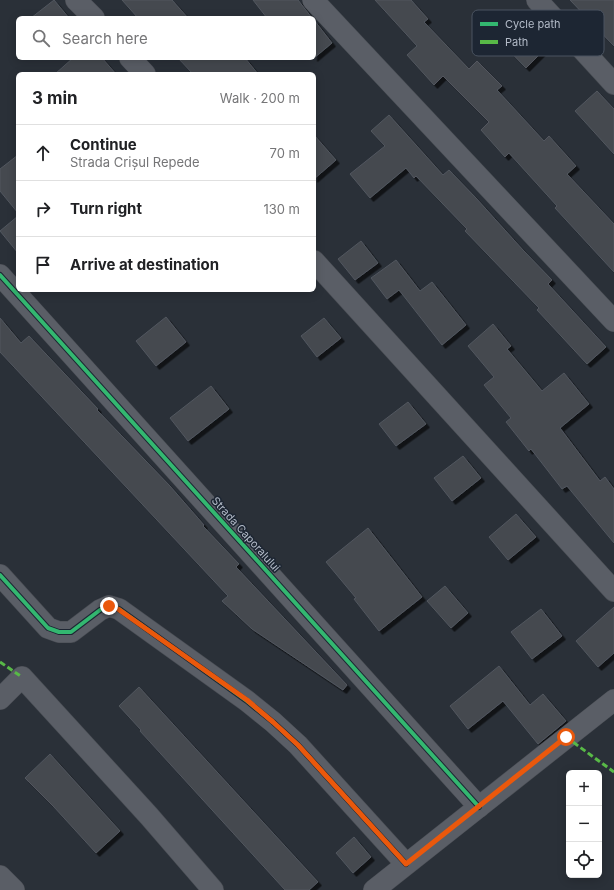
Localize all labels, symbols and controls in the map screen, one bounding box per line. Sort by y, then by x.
legend [472,10,604,56]
search box [16,16,316,60]
text: Cycle path [505,17,561,31]
icon: search [30,27,52,49]
text: Search here [62,29,148,48]
text: Path [505,35,528,49]
text: 3 min [32,88,78,108]
text: Walk · 200 m [220,90,300,106]
text: Continue [70,135,137,154]
icon: ahead [32,142,54,164]
text: 70 m [270,145,300,161]
text: Strada Crișul Repede [70,154,200,170]
icon: right [32,198,54,220]
text: Turn right [70,199,142,218]
text: 130 m [263,201,300,217]
icon: arrive [32,254,54,276]
text: Arrive at destination [70,255,219,274]
street label: Strada Caporalului [209,494,283,574]
route end [100,597,118,615]
route start [557,728,575,746]
map controls [566,770,602,878]
button: + [566,770,602,806]
button: − [566,806,602,842]
button: locate [566,842,602,878]

